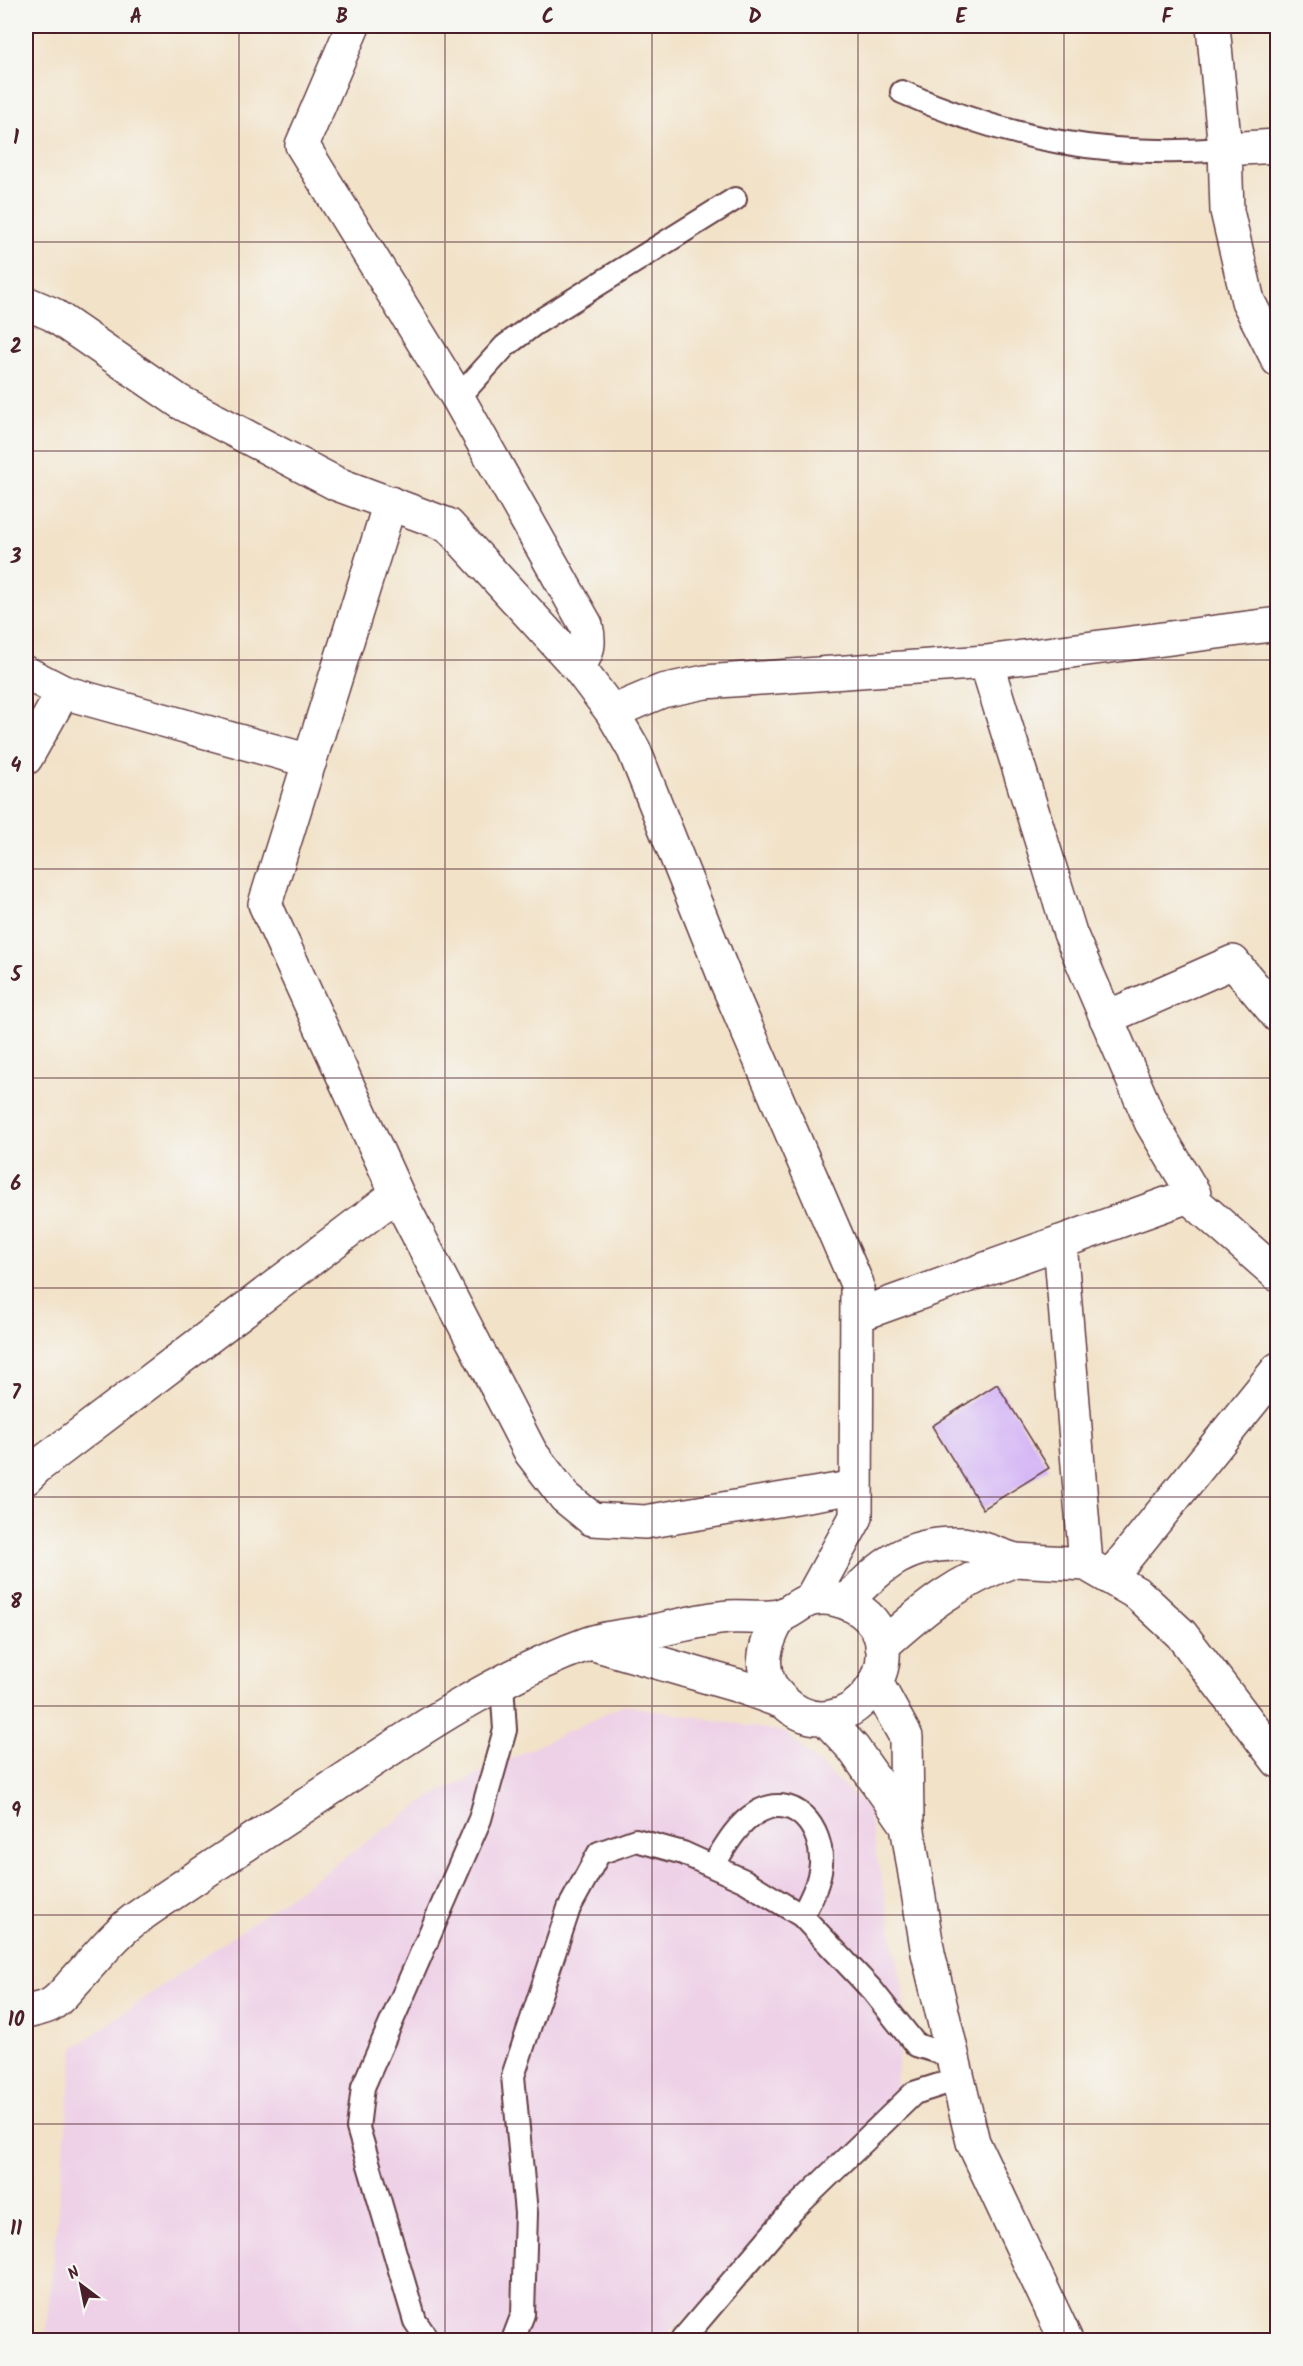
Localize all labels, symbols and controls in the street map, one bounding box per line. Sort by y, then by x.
text: A [130,2,142,34]
text: B [336,2,348,34]
text: C [542,2,554,34]
text: D [748,2,762,34]
text: E [955,2,967,34]
text: F [1162,2,1174,34]
text: 1 [13,123,19,155]
text: 2 [10,332,22,364]
text: 3 [10,542,22,574]
text: 4 [11,751,22,783]
text: 5 [10,960,23,992]
text: 6 [11,1169,22,1201]
text: 7 [11,1378,21,1410]
text: 8 [10,1587,22,1619]
text: 9 [11,1796,21,1828]
text: 10 [8,2005,25,2037]
text: 11 [10,2214,22,2246]
north arrow [51,2255,111,2315]
text: N [63,2260,85,2287]

